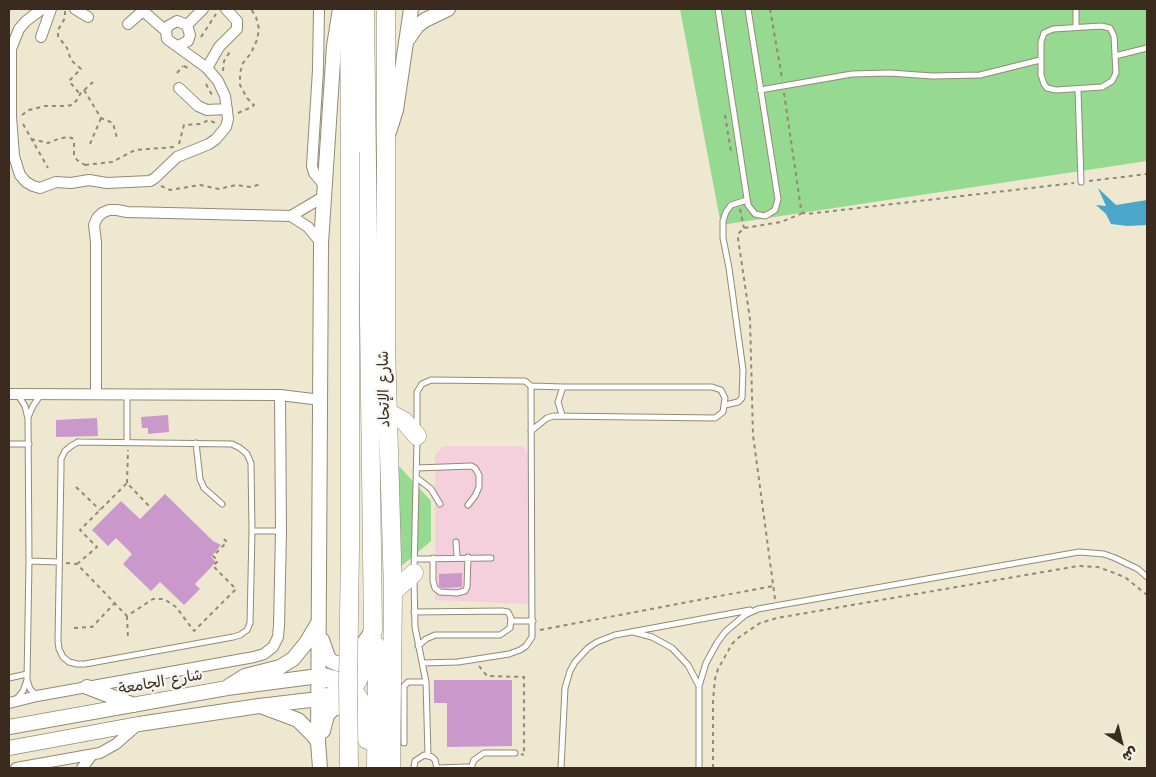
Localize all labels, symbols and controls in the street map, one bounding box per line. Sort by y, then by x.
street label: شارع الإتحاد [376,351,396,427]
street label: شارع الجامعة [118,668,204,700]
north arrow [1096,717,1146,767]
text: ش [1117,741,1143,768]

